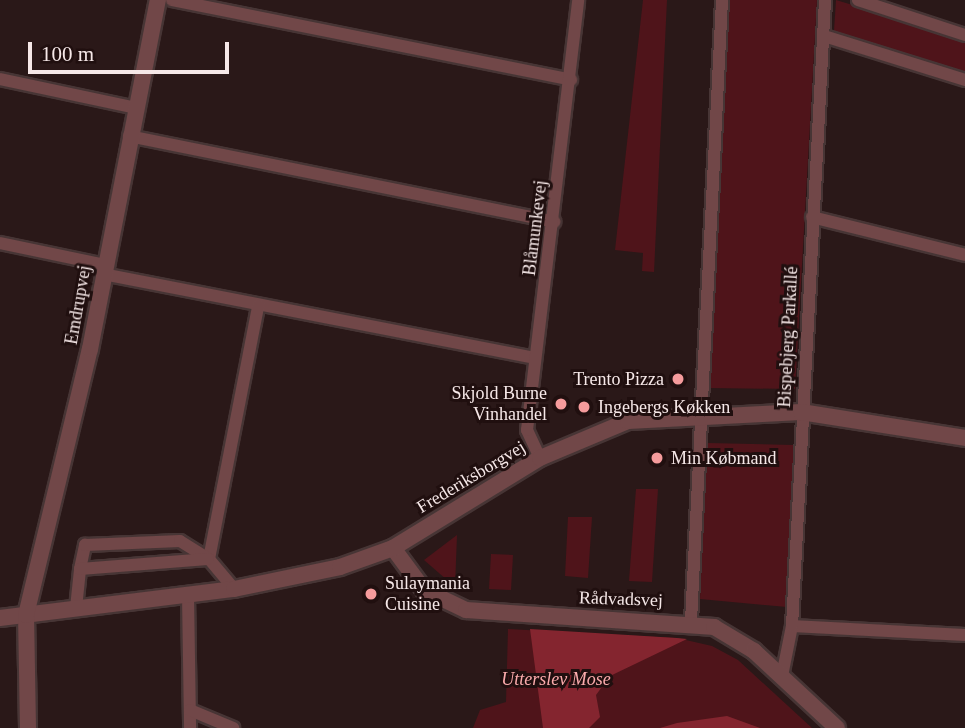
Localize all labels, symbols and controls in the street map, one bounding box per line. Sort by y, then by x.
scale bar [32,28,233,72]
text: 100 m [41,42,94,66]
street label: Blåmunkevej [518,179,552,277]
street label: Emdrupvej [60,264,96,346]
street label: Bispebjerg Parkallé [774,266,802,408]
place label: Trento Pizza [573,368,664,390]
marker: Trento Pizza [670,371,686,387]
place label: Skjold Burne Vinhandel [451,383,547,426]
marker: Skjold Burne Vinhandel [553,396,569,412]
place label: Ingebergs Køkken [598,396,730,418]
marker: Ingebergs Køkken [576,399,592,415]
street label: Frederiksborgvej [413,436,529,518]
place label: Min Købmand [671,447,776,469]
marker: Min Købmand [649,450,665,466]
place label: Sulaymania Cuisine [385,573,470,616]
marker: Sulaymania Cuisine [363,586,379,602]
street label: Rådvadsvej [579,587,663,611]
park label: Utterslev Mose [501,668,611,690]

